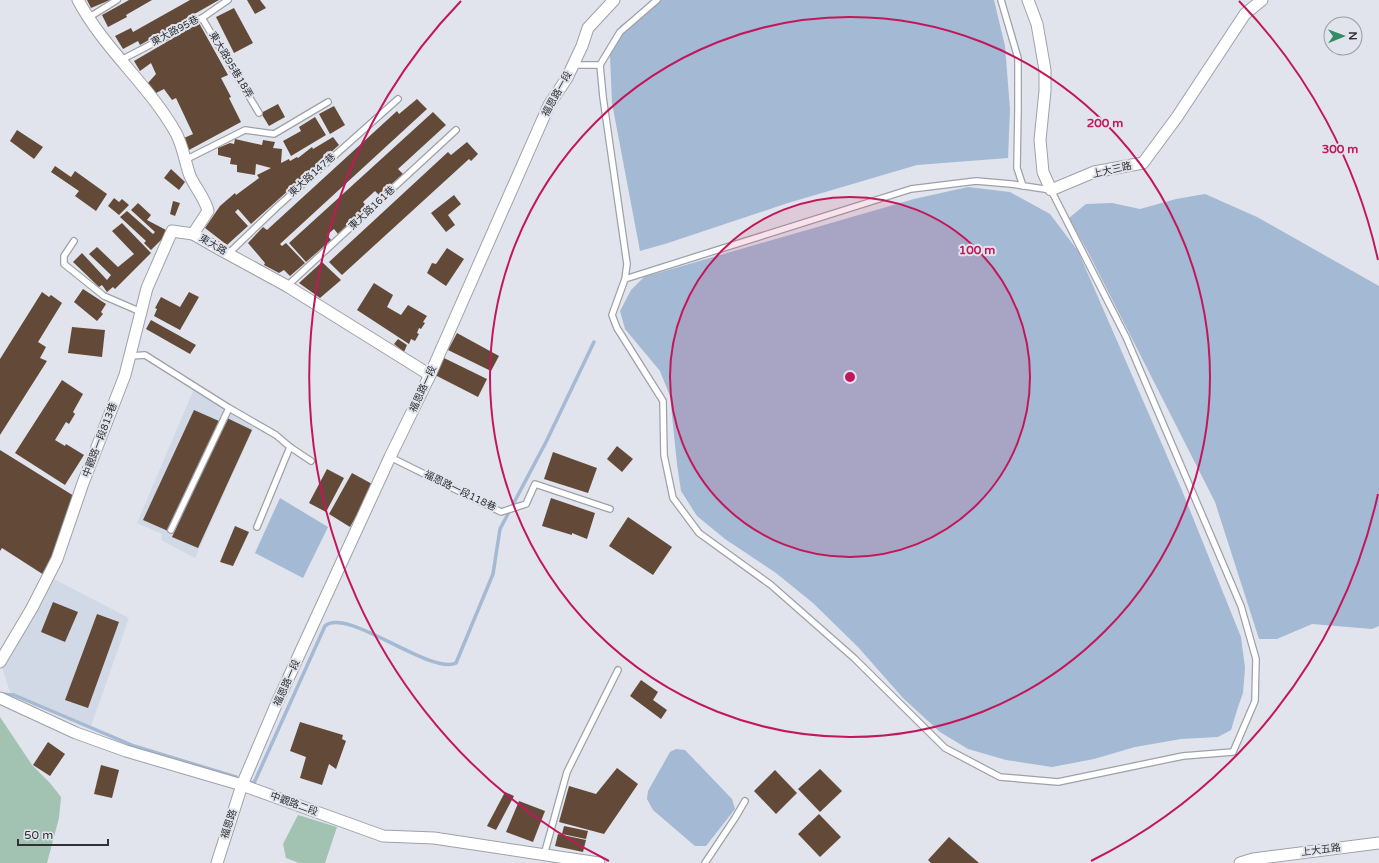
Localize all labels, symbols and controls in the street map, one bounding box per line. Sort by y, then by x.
street label: 東大路95巷 [149,13,201,49]
north arrow [1323,16,1363,56]
street label: 東大路95巷18弄 [207,30,255,100]
text: N [1346,31,1359,40]
street label: 福恩路一段 [540,69,574,119]
text: 200 m [1087,116,1123,130]
text: 300 m [1322,142,1358,156]
street label: 東大路147巷 [286,151,338,199]
street label: 上大三路 [1091,160,1133,180]
street label: 東大路161巷 [346,184,398,232]
street label: 東大路 [197,232,229,258]
text: 100 m [959,243,995,257]
street label: 福恩路一段 [407,364,439,414]
centre of rings [843,370,857,384]
street label: 中觀路一段813巷 [80,401,120,479]
street label: 福恩路一段118巷 [422,468,498,514]
street label: 福恩路一段 [271,658,303,708]
street label: 中觀路二段 [268,790,320,818]
street label: 福恩路 [219,808,239,840]
scale bar [18,821,108,847]
text: 50 m [24,828,53,842]
street label: 上大五路 [1300,842,1342,858]

